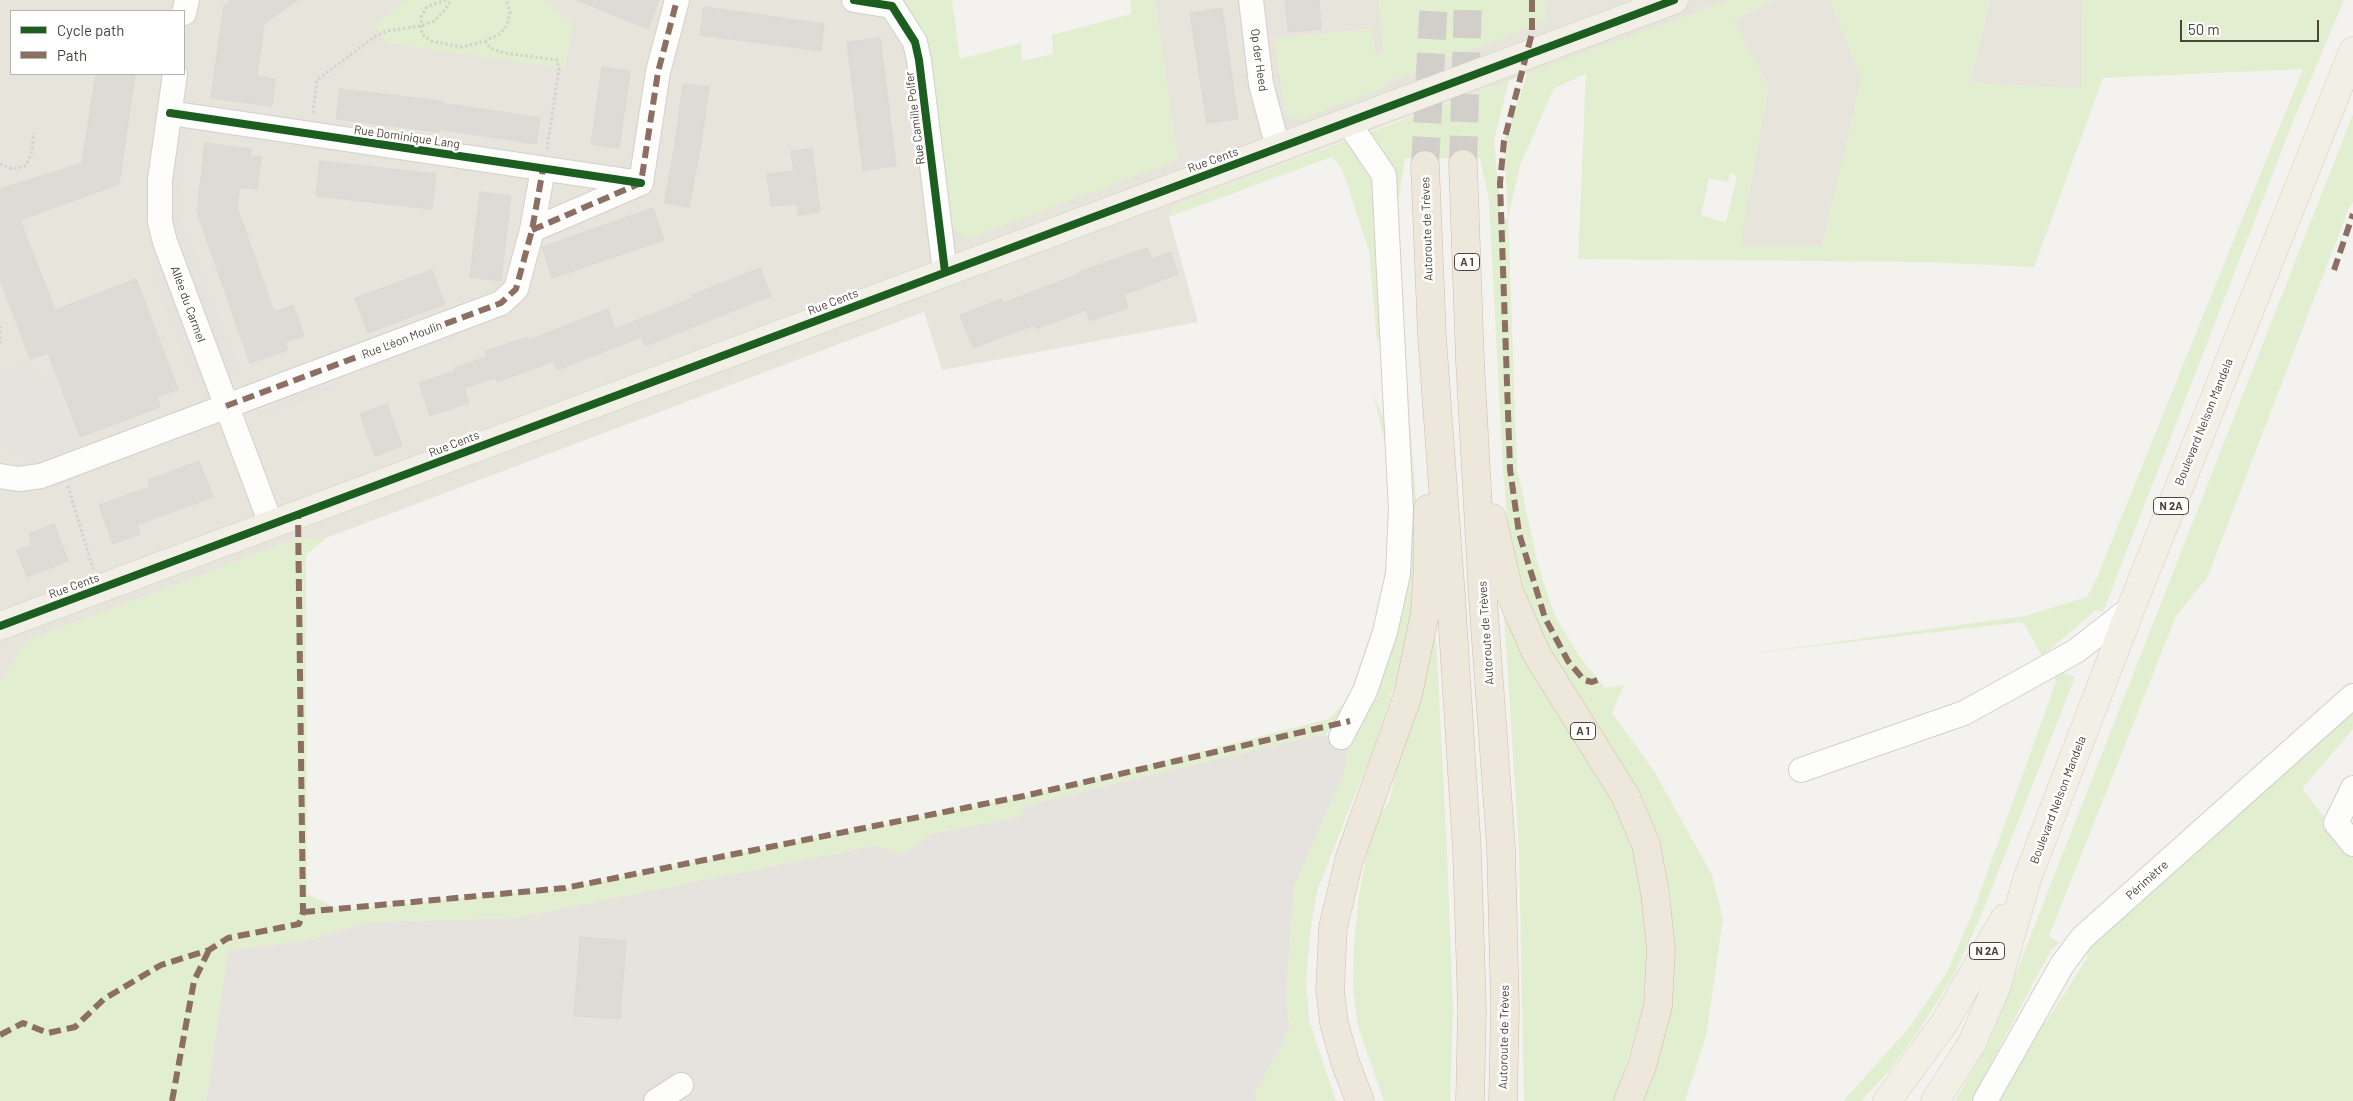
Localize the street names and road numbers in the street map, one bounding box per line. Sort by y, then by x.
street label: Op der Heed [1247,28,1271,92]
street label: Rue Camille Polfer [902,71,928,165]
street label: Rue Dominique Lang [353,122,461,152]
street label: Rue Cents [1186,144,1240,176]
street label: Autoroute de Trèves [1418,177,1436,281]
road number: A 1 [1454,253,1480,270]
street label: Allée du Carmel [168,264,208,344]
street label: Rue Cents [806,286,860,318]
street label: Rue Léon Moulin [360,318,444,362]
street label: Boulevard Nelson Mandela [2172,356,2236,488]
street label: Rue Cents [427,428,481,460]
road number: N 2A [2154,498,2188,514]
street label: Rue Cents [47,570,101,602]
street label: Autoroute de Trèves [1475,580,1497,686]
road number: A 1 [1570,722,1596,739]
street label: Boulevard Nelson Mandela [2027,734,2089,866]
street label: Périmètre [2123,857,2171,903]
road number: N 2A [1970,942,2004,959]
street label: Autoroute de Trèves [1496,985,1512,1089]

